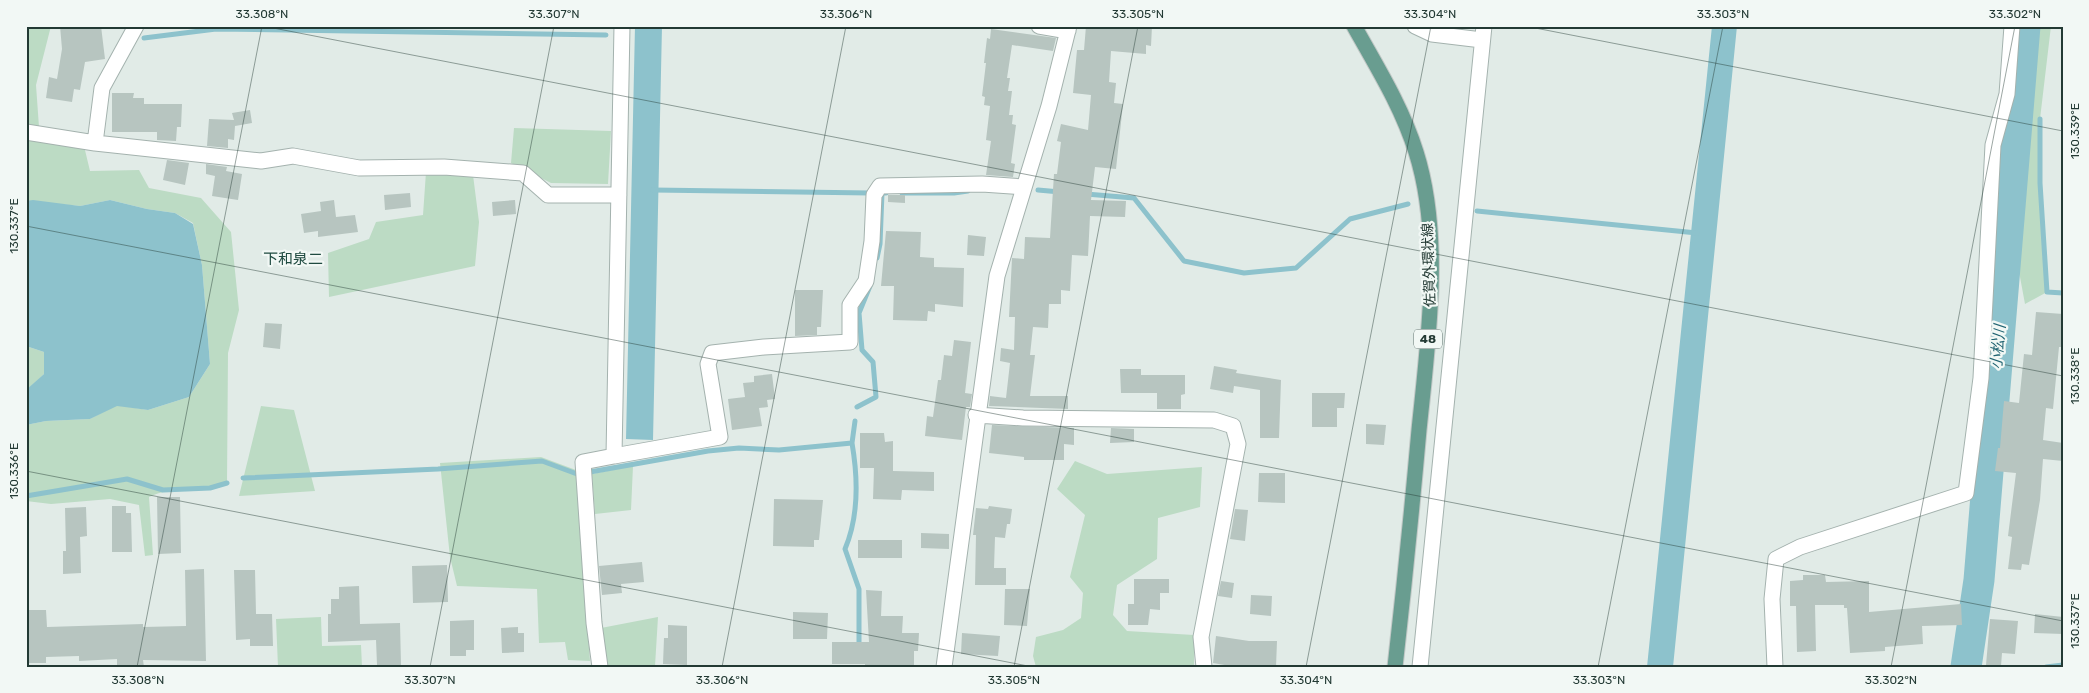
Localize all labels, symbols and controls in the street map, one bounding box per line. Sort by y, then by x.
text: 33.308°N [236,7,288,21]
text: 33.307°N [528,7,580,21]
text: 33.306°N [820,7,872,21]
text: 33.305°N [1112,7,1164,21]
text: 33.304°N [1404,7,1456,21]
text: 33.303°N [1697,7,1749,21]
text: 33.302°N [1989,7,2041,21]
text: 130.339°E [2068,103,2082,159]
text: 130.337°E [7,198,21,254]
street label: 佐賀外環状線 [1419,223,1439,307]
district label: 下和泉二 [263,250,323,268]
water label: 小松川 [1987,322,2009,370]
road number: 48 [1414,329,1442,348]
text: 130.338°E [2068,348,2082,404]
text: 130.336°E [7,443,21,499]
text: 130.337°E [2068,593,2082,649]
text: 33.308°N [112,673,164,687]
text: 33.307°N [404,673,456,687]
text: 33.306°N [696,673,748,687]
text: 33.305°N [988,673,1040,687]
text: 33.304°N [1280,673,1332,687]
text: 33.303°N [1573,673,1625,687]
text: 33.302°N [1865,673,1917,687]

